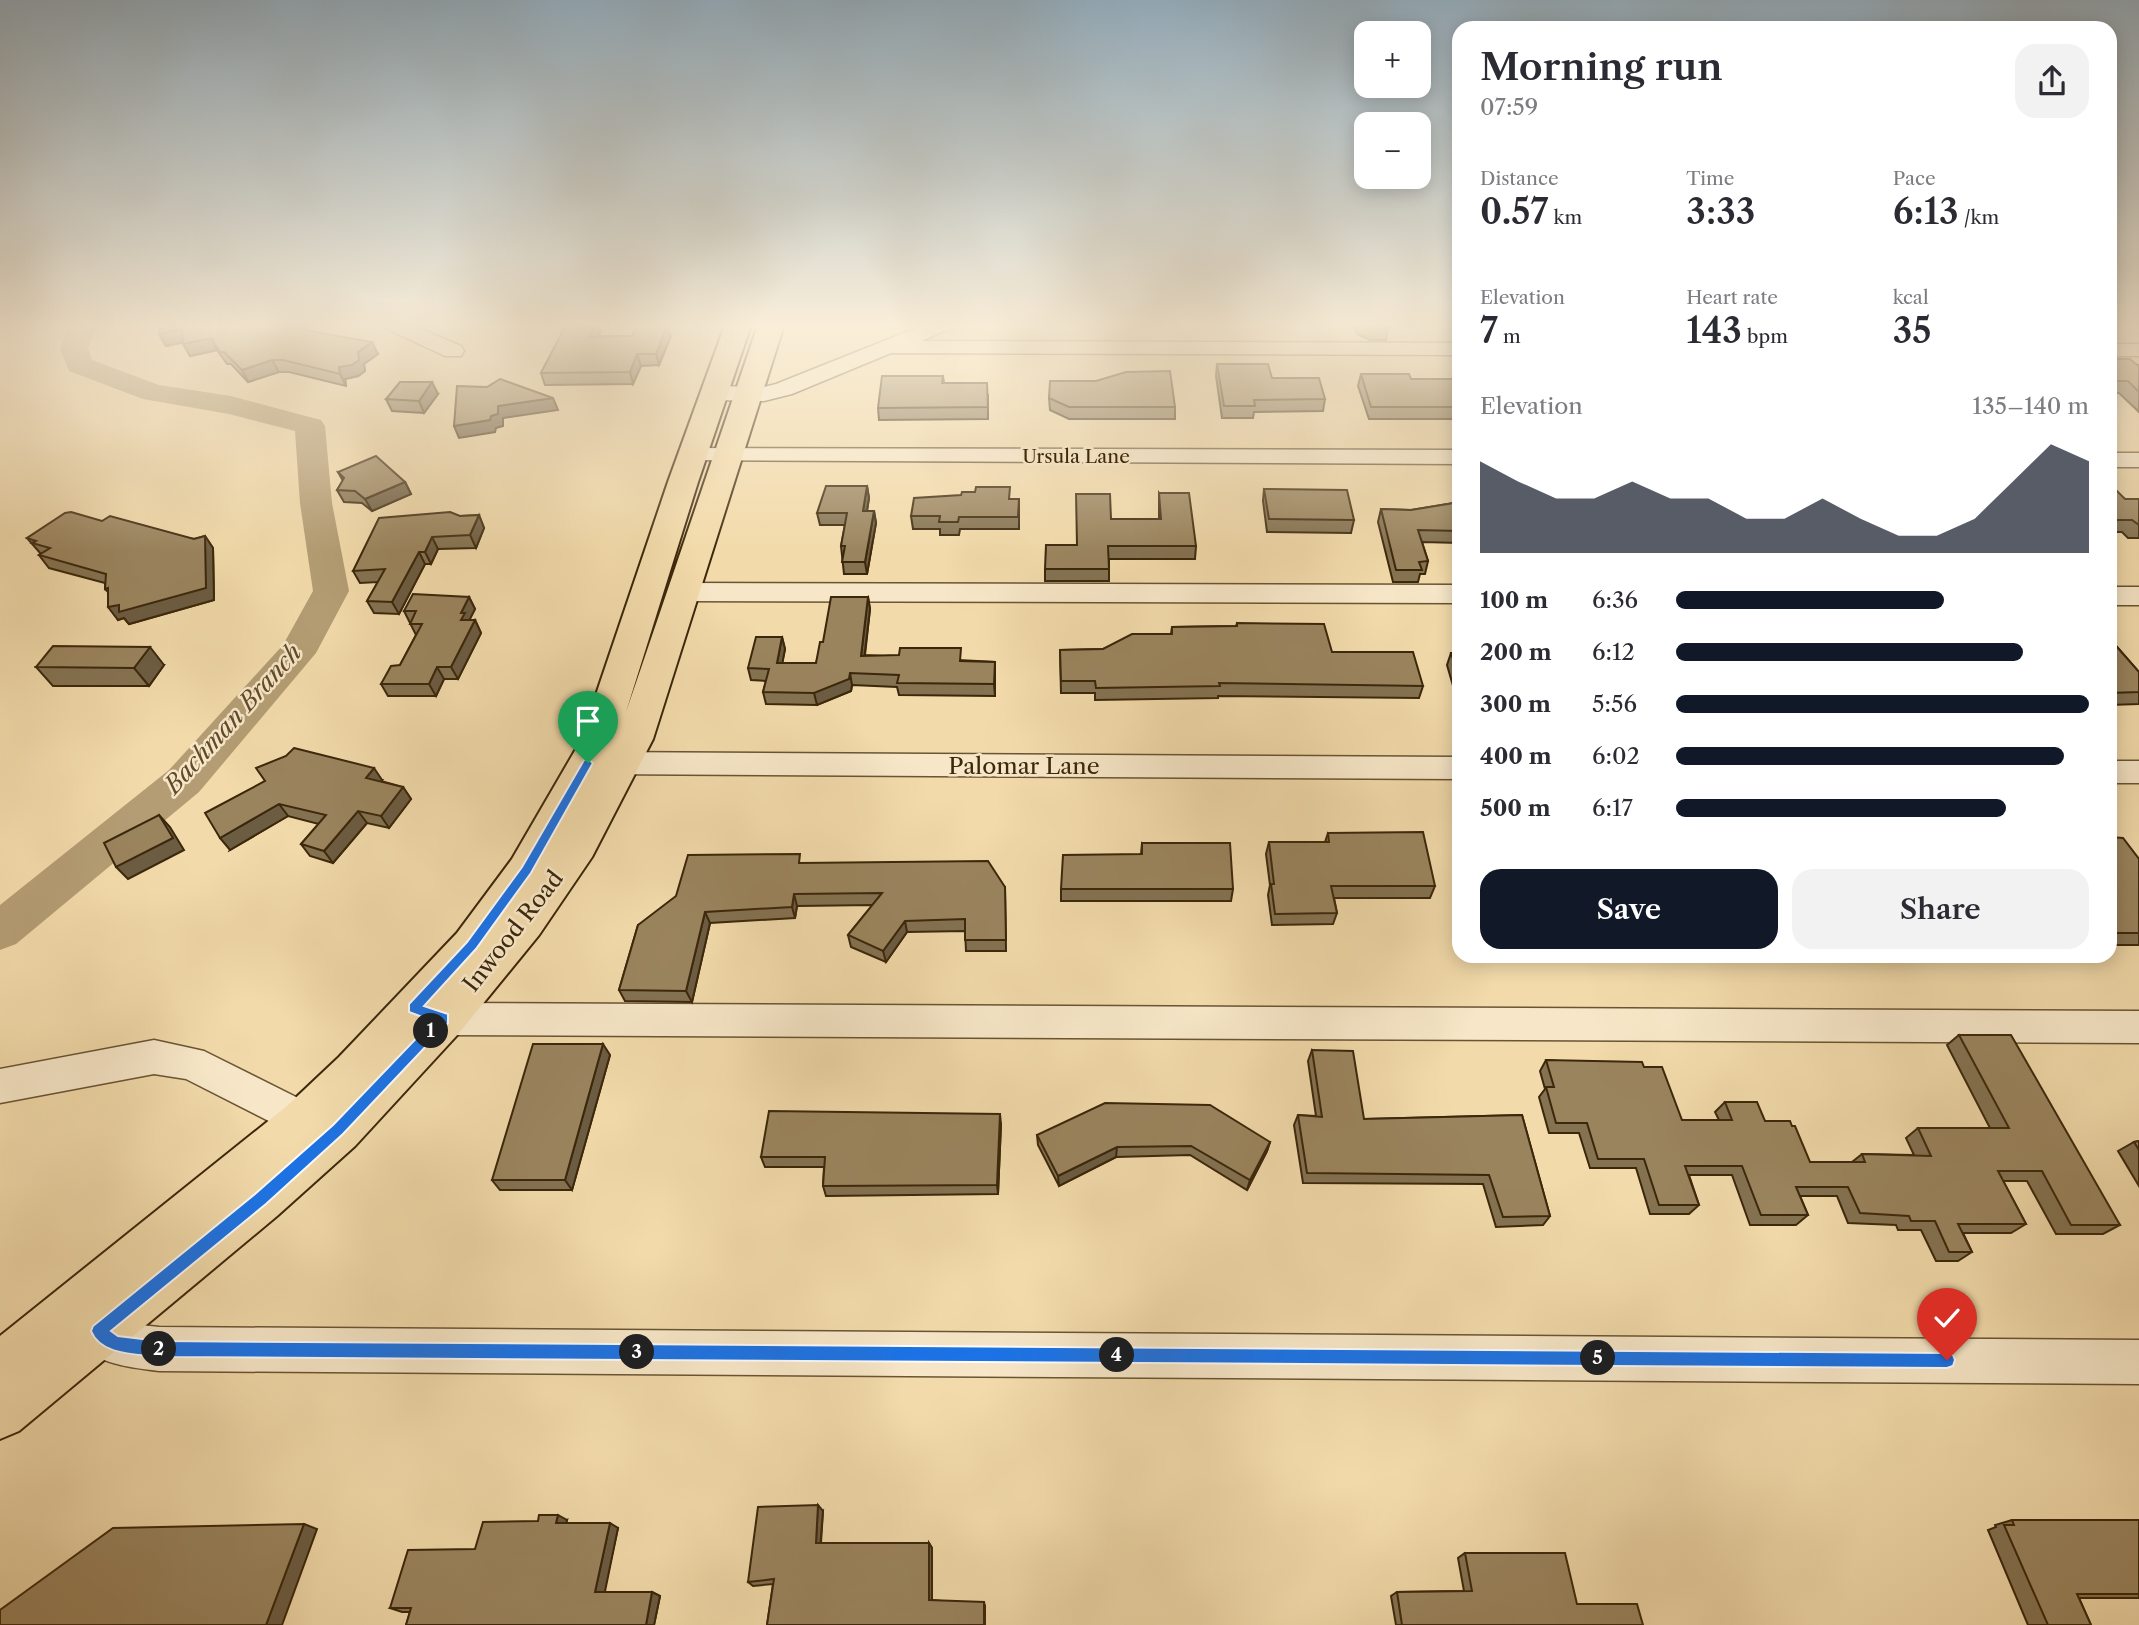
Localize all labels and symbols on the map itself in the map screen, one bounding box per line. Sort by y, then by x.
street label: Ursula Lane [1022,445,1130,468]
water label: Bachman Branch [157,638,307,801]
pin [558,691,618,763]
street label: Palomar Lane [948,752,1100,780]
street label: Inwood Road [457,865,569,997]
pin: 1 [414,1014,448,1048]
pin [1917,1288,1977,1360]
pin: 2 [142,1332,176,1366]
pin: 3 [620,1334,654,1370]
pin: 4 [1100,1338,1134,1372]
pin: 5 [1580,1340,1616,1376]

